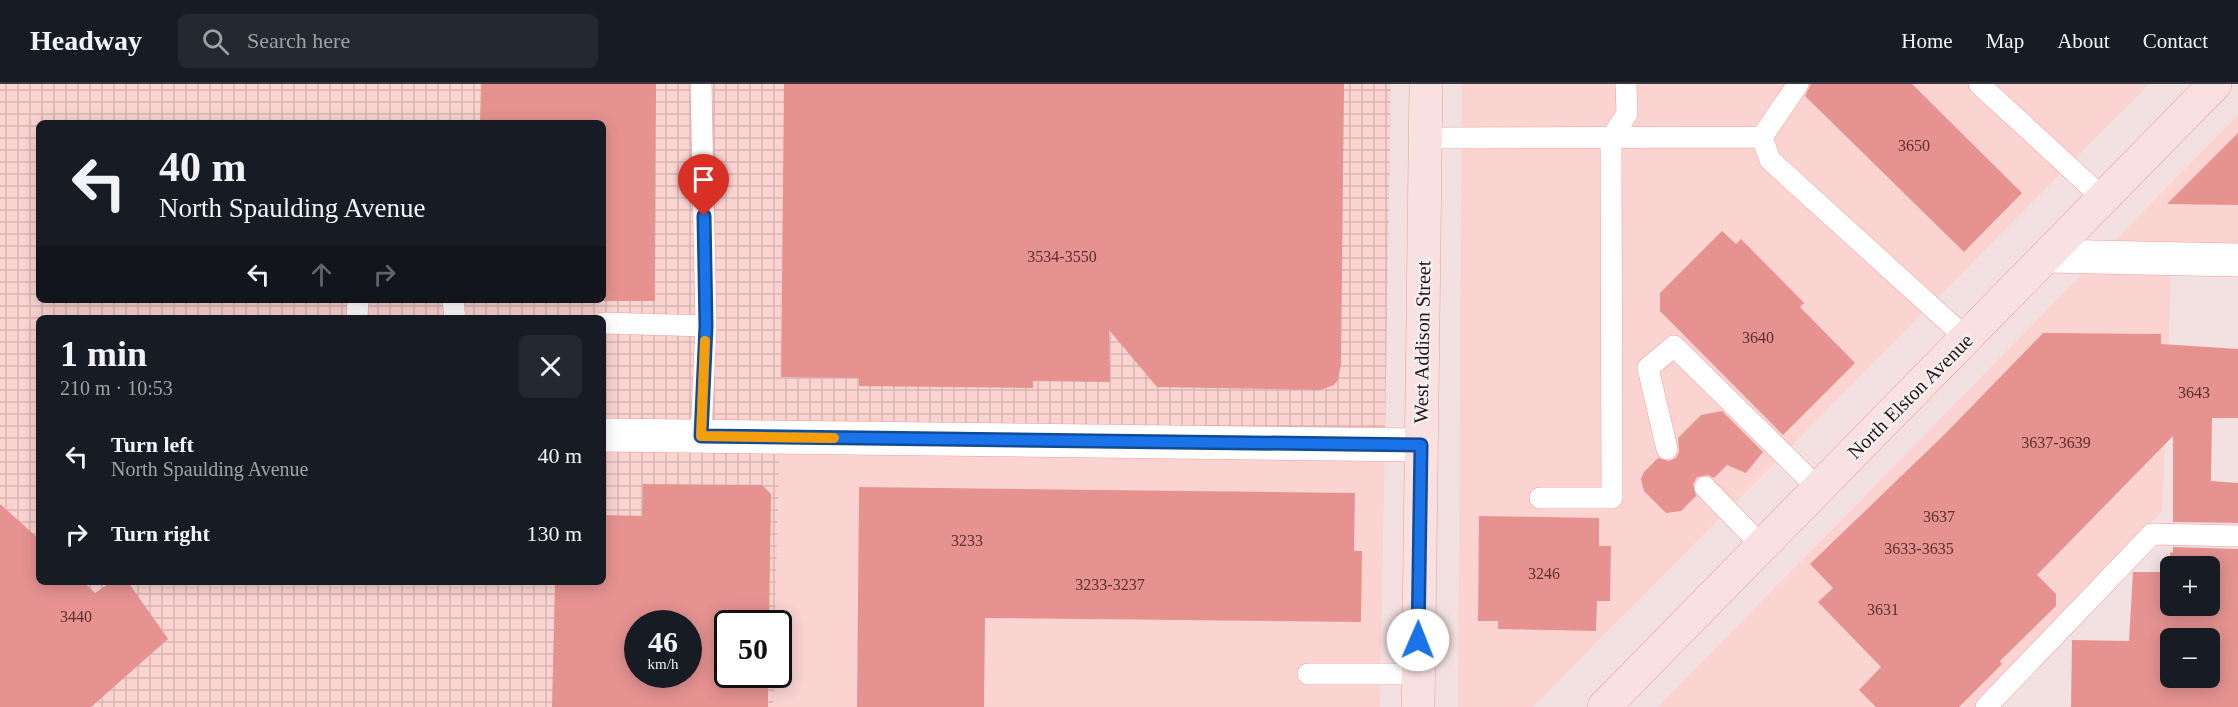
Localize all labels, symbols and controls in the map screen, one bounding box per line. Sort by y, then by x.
search box [178,14,598,68]
text: Headway [30,25,142,56]
icon: search [199,25,232,58]
text: Search here [247,28,350,53]
text: Home [1901,29,1953,53]
text: Map [1986,29,2024,53]
text: About [2057,29,2110,53]
text: Contact [2143,29,2208,53]
house number: 3650 [1898,137,1930,154]
icon: left [60,144,138,222]
text: 40 m [159,144,247,190]
pin [678,154,729,216]
icon: arrive [687,163,720,196]
text: North Spaulding Avenue [159,193,425,223]
house number: 3534-3550 [1027,248,1097,265]
icon: left [242,258,275,291]
icon: ahead [305,258,338,291]
icon: right [368,258,401,291]
street label: West Addison Street [1410,260,1434,424]
house number: 3640 [1742,329,1774,346]
street label: North Elston Avenue [1843,329,1977,463]
text: 1 min [60,334,147,374]
button: close [519,335,582,398]
text: 210 m · 10:53 [60,377,173,399]
house number: 3643 [2178,384,2210,401]
text: Turn left [111,432,194,457]
house number: 3637-3639 [2021,434,2091,451]
icon: left [60,440,93,473]
text: 40 m [537,443,582,468]
text: North Spaulding Avenue [111,458,308,480]
house number: 3637 [1923,508,1955,525]
icon: right [60,518,93,551]
text: Turn right [111,521,210,546]
text: 130 m [526,521,582,546]
house number: 3233 [951,532,983,549]
house number: 3633-3635 [1884,540,1954,557]
map controls [2160,556,2220,688]
button: + [2160,556,2220,616]
house number: 3246 [1528,565,1560,582]
house number: 3233-3237 [1075,576,1145,593]
house number: 3631 [1867,601,1899,618]
house number: 3440 [60,608,92,625]
position arrow [1386,608,1450,672]
speed limit sign: 50 [714,610,792,688]
text: 46 [648,625,678,658]
button: − [2160,628,2220,688]
text: km/h [648,656,678,672]

